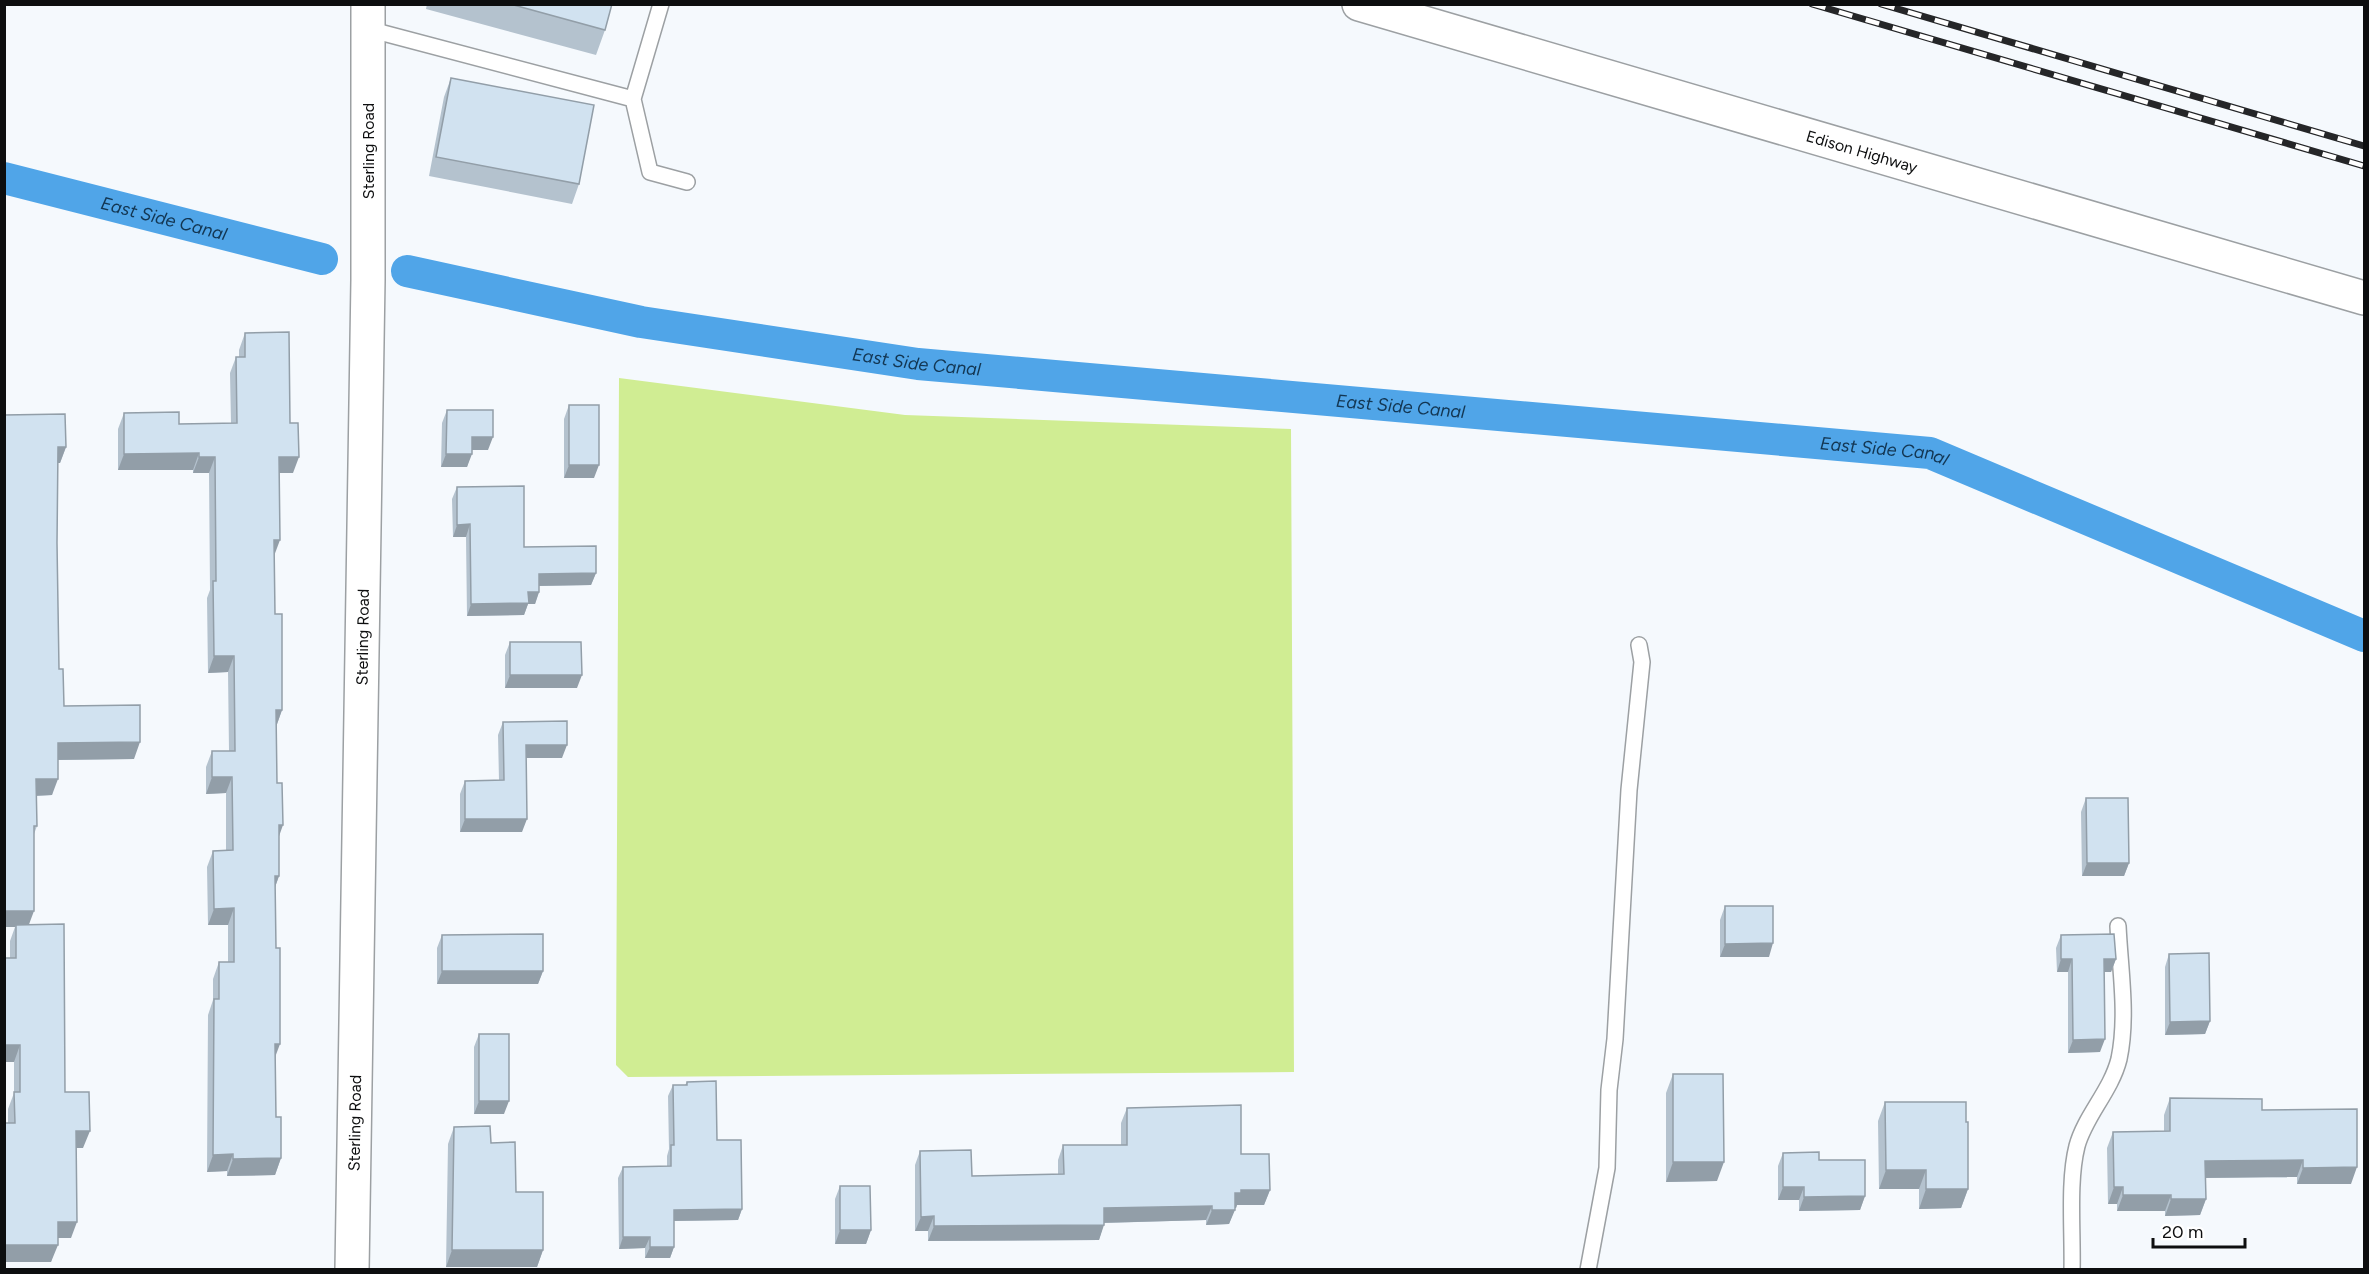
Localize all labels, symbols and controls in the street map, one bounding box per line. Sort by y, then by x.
street label: Sterling Road [359,103,378,199]
street label: Edison Highway [1804,126,1920,177]
water label: East Side Canal [98,192,230,246]
water label: East Side Canal [851,343,983,381]
water label: East Side Canal [1335,390,1467,423]
water label: East Side Canal [1819,432,1953,471]
street label: Sterling Road [352,589,373,685]
street label: Sterling Road [344,1075,365,1171]
scale bar [2153,1211,2244,1249]
text: 20 m [2162,1221,2203,1243]

